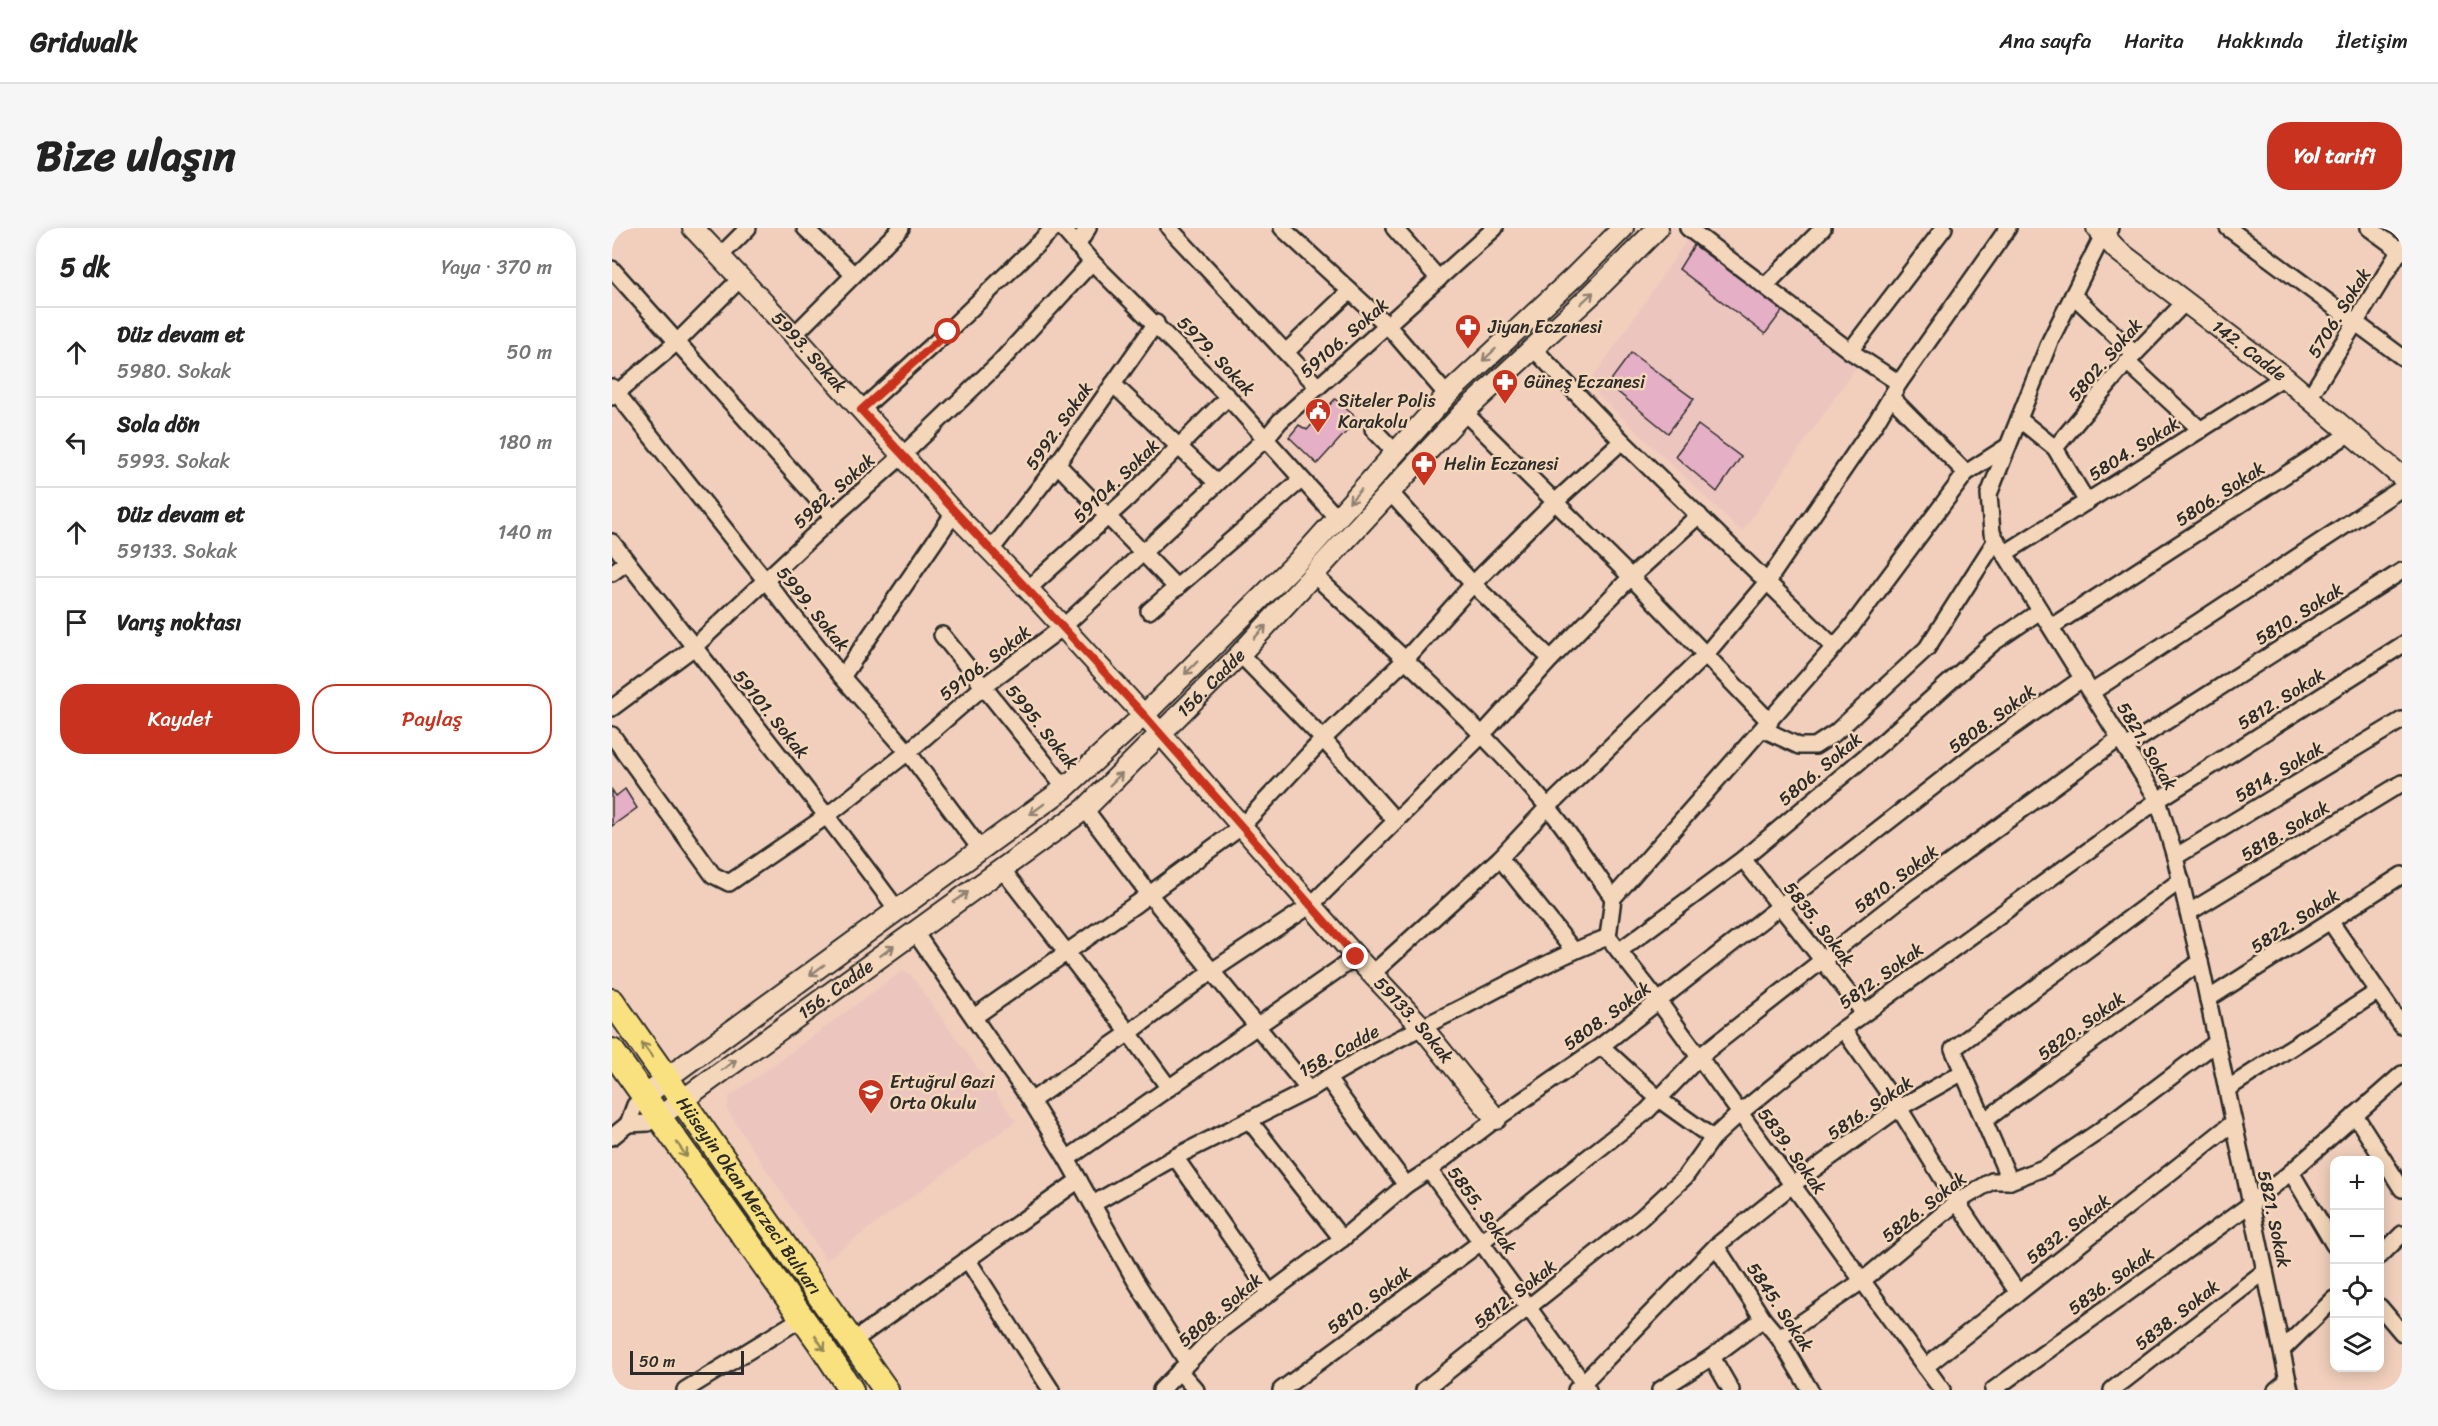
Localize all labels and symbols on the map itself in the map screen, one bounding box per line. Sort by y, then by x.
street label: 5706. Sokak [2299,261,2380,365]
street label: 59106. Sokak [1292,290,1396,386]
one-way arrow [1580,291,1595,305]
street label: 5993. Sokak [763,304,855,401]
street label: 5979. Sokak [1169,308,1263,404]
place label: Jiyan Eczanesi [1487,311,1603,343]
street label: 5802. Sokak [2059,311,2151,409]
street label: 142. Cadde [2205,311,2294,390]
pharmacy icon: Jiyan Eczanesi [1453,312,1483,350]
route start [934,318,960,344]
one-way arrow [1482,348,1497,363]
place label: Güneş Eczanesi [1524,366,1646,398]
pharmacy icon: Güneş Eczanesi [1490,367,1520,405]
street label: 5992. Sokak [1017,375,1102,477]
place label: Siteler Polis Karakolu [1338,385,1436,438]
public building icon: Siteler Polis Karakolu [1303,396,1333,434]
street label: 5804. Sokak [2082,408,2187,490]
street label: 59104. Sokak [1065,431,1167,531]
street label: 5982. Sokak [785,445,883,537]
place label: Helin Eczanesi [1444,448,1559,480]
pharmacy icon: Helin Eczanesi [1409,449,1439,487]
street label: 5806. Sokak [2168,453,2272,535]
one-way arrow [1348,489,1362,504]
street label: 5999. Sokak [768,559,858,659]
street label: 5810. Sokak [2248,574,2350,654]
street label: 59106. Sokak [932,616,1039,709]
one-way arrow [1253,625,1267,640]
street label: 156. Cadde [1169,641,1253,725]
street label: 5812. Sokak [2231,659,2332,739]
one-way arrow [1184,660,1199,675]
street label: 59101. Sokak [725,662,818,766]
street label: 5808. Sokak [1941,676,2043,762]
street label: 5995. Sokak [997,677,1087,777]
street label: 5821. Sokak [2108,695,2186,797]
street label: 5806. Sokak [1771,724,1870,814]
street label: 5814. Sokak [2228,732,2330,811]
one-way arrow [1108,772,1123,786]
street label: 5818. Sokak [2234,792,2336,870]
one-way arrow [1029,803,1045,815]
street label: 5810. Sokak [1847,836,1946,922]
street label: 5835. Sokak [1775,874,1863,974]
street label: 5822. Sokak [2244,880,2347,962]
one-way arrow [953,891,969,903]
street label: 5812. Sokak [1832,934,1931,1018]
route end [1342,943,1368,969]
one-way arrow [878,944,894,957]
street label: 156. Cadde [791,951,881,1028]
one-way arrow [809,964,825,976]
street label: 59133. Sokak [1366,969,1462,1071]
street label: 5808. Sokak [1556,973,1658,1059]
street label: 5820. Sokak [2030,983,2132,1069]
street label: 158. Cadde [1293,1016,1385,1086]
one-way arrow [641,1042,653,1058]
one-way arrow [720,1059,736,1071]
place label: Ertuğrul Gazi Orta Okulu [890,1066,996,1119]
street label: 5816. Sokak [1820,1067,1920,1149]
school or university icon: Ertuğrul Gazi Orta Okulu [856,1077,886,1115]
street label: Hüseyin Okan Merzeci Bulvarı [668,1089,830,1302]
street label: 5839. Sokak [1749,1101,1835,1202]
one-way arrow [676,1141,688,1157]
street label: 5855. Sokak [1439,1159,1525,1261]
street label: 5826. Sokak [1874,1163,1974,1251]
street label: 5821. Sokak [2248,1167,2300,1271]
street label: 5832. Sokak [2018,1185,2118,1273]
street label: 5836. Sokak [2061,1238,2161,1324]
street label: 5812. Sokak [1466,1251,1564,1337]
street label: 5845. Sokak [1738,1255,1822,1359]
street label: 5810. Sokak [1320,1257,1419,1343]
street label: 5808. Sokak [1170,1264,1270,1355]
street label: 5838. Sokak [2127,1271,2227,1359]
one-way arrow [814,1334,826,1351]
scale bar [630,1348,744,1376]

